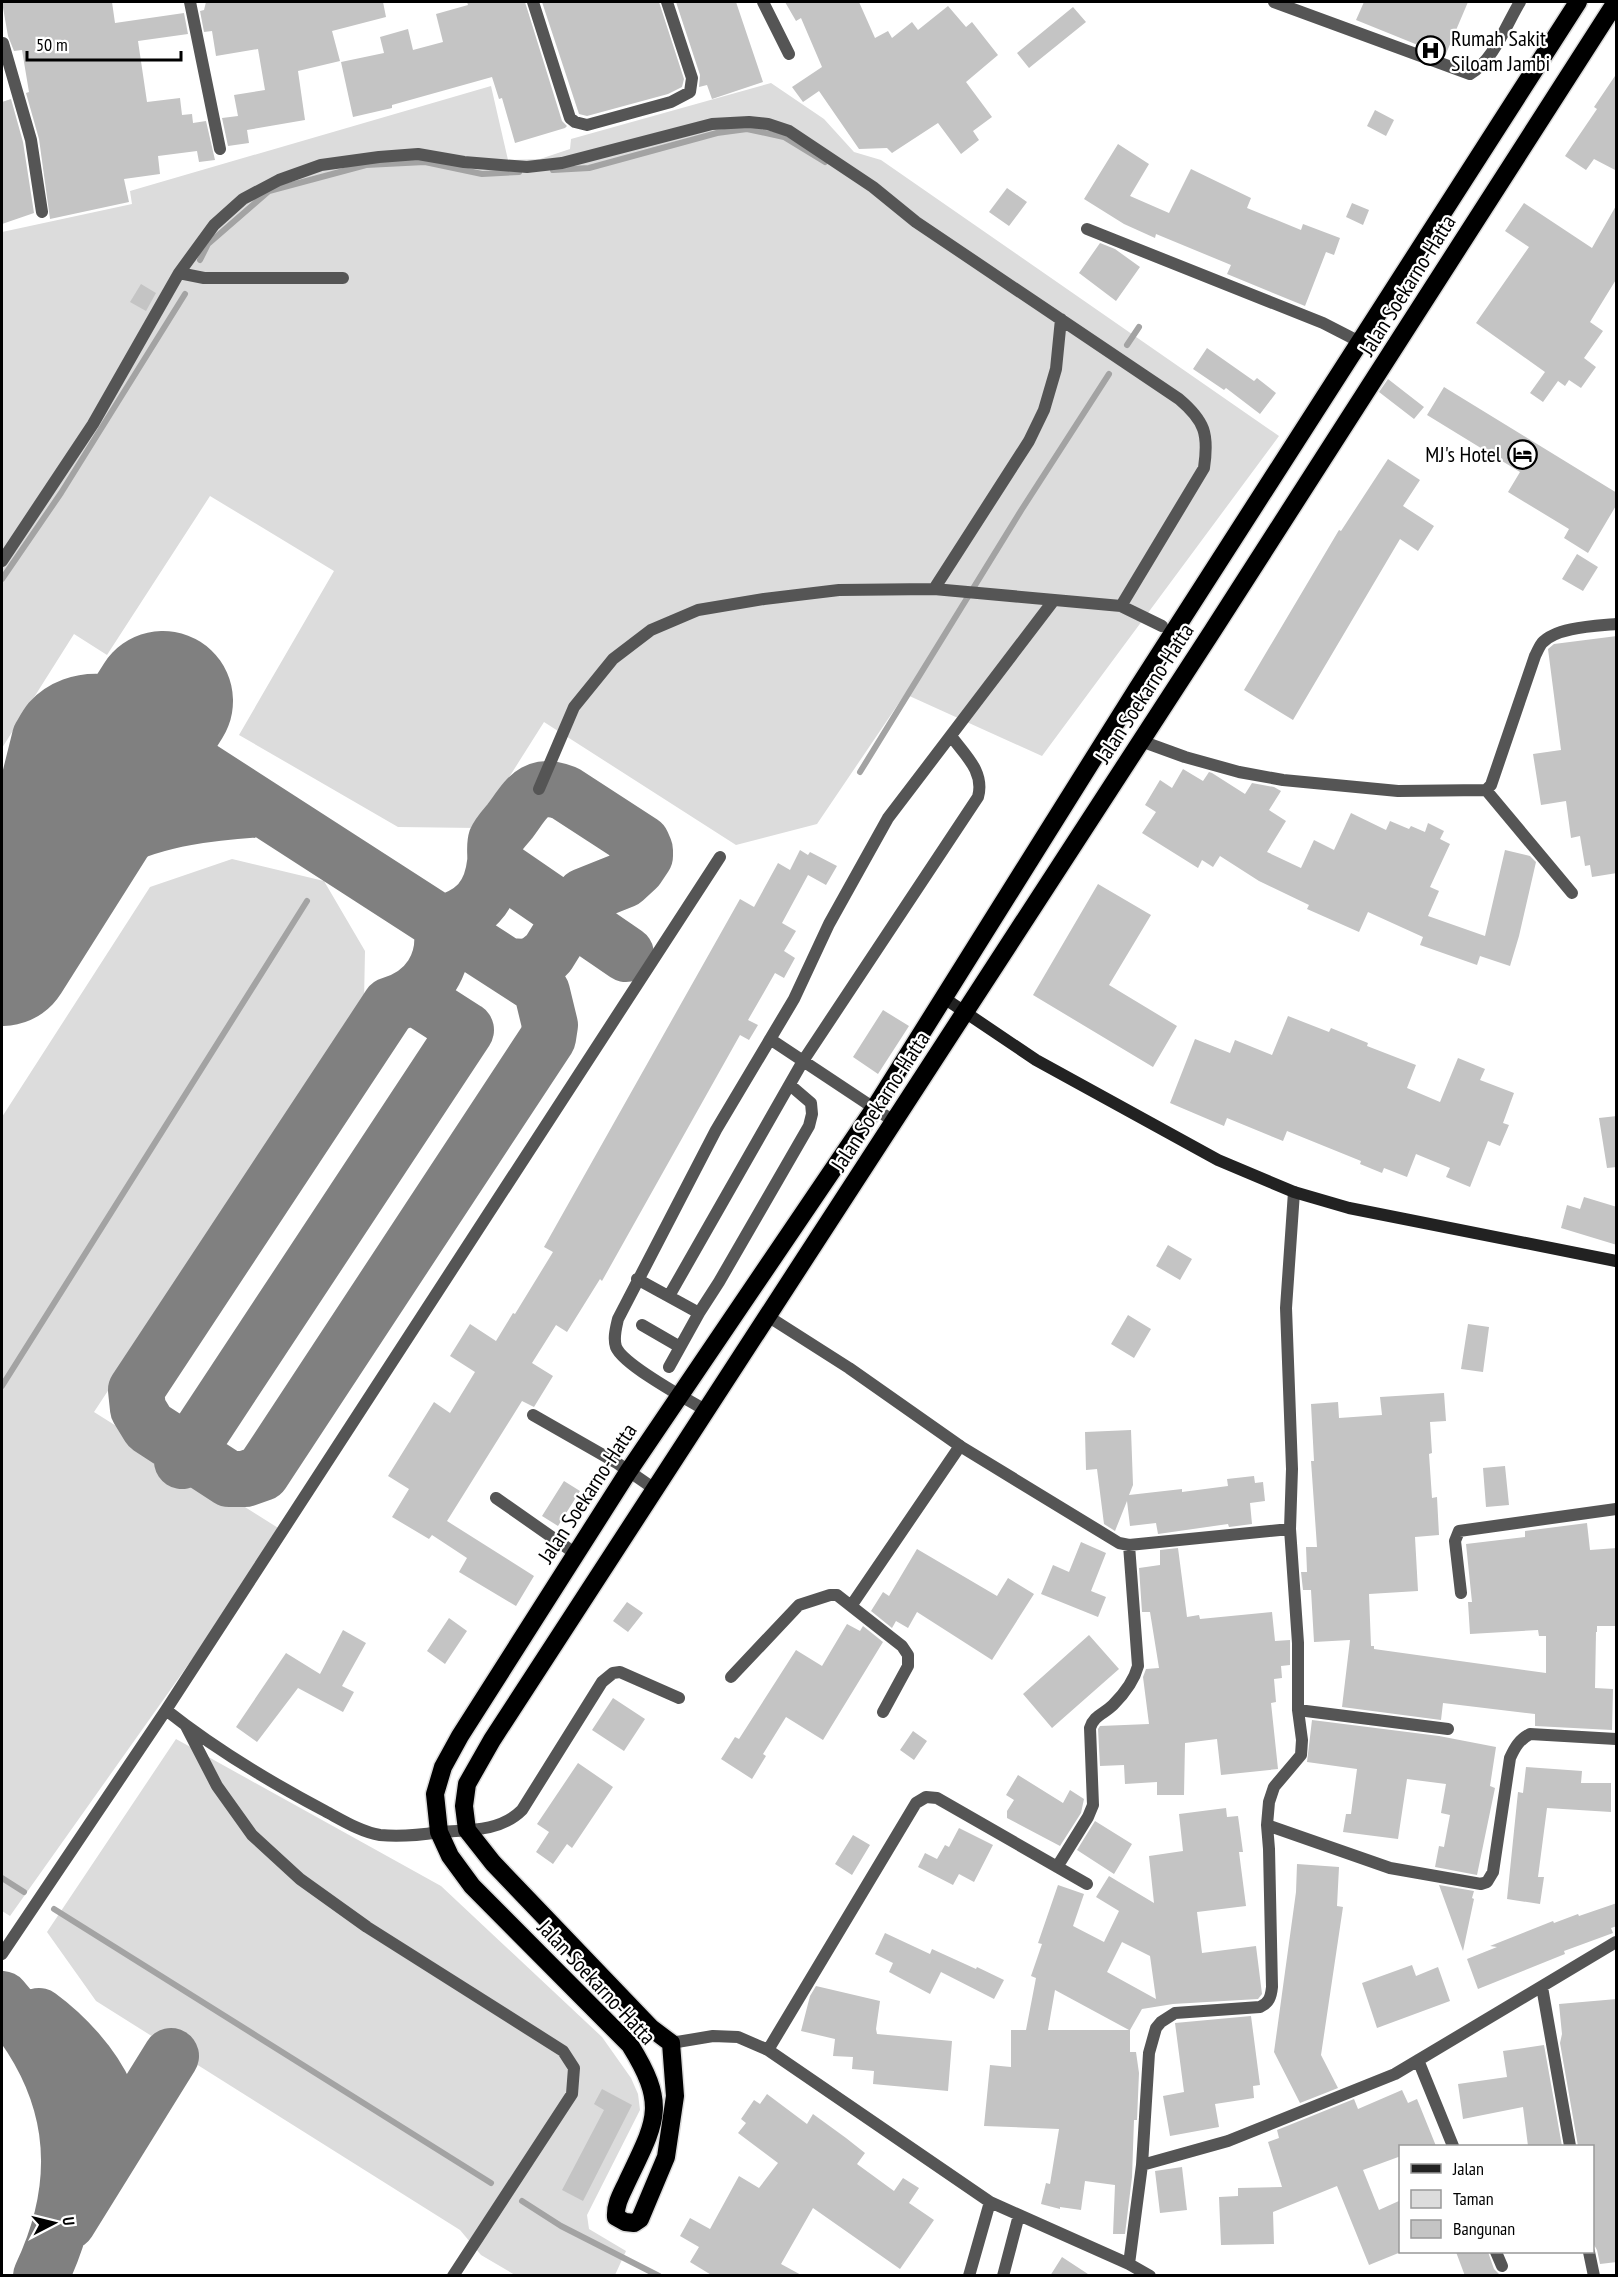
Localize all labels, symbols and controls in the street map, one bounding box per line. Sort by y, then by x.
scale bar [27,24,182,62]
place label: Rumah Sakit Siloam Jambi [1451,24,1550,77]
text: 50 m [36,33,68,56]
hospital icon: Rumah Sakit Siloam Jambi [1414,35,1446,67]
street label: Jalan Soekarno-Hatta [1352,209,1461,361]
hotel icon: MJ's Hotel [1506,438,1538,470]
place label: MJ's Hotel [1425,440,1502,468]
street label: Jalan Soekarno-Hatta [1088,618,1200,769]
street label: Jalan Soekarno-Hatta [824,1026,936,1177]
street label: Jalan Soekarno-Hatta [531,1418,643,1569]
street label: Jalan Soekarno-Hatta [531,1913,662,2050]
legend [1399,2145,1594,2253]
text: Jalan [1452,2157,1484,2180]
text: Taman [1453,2187,1494,2210]
north arrow [24,2193,84,2253]
text: U [58,2216,79,2226]
text: Bangunan [1453,2217,1515,2240]

